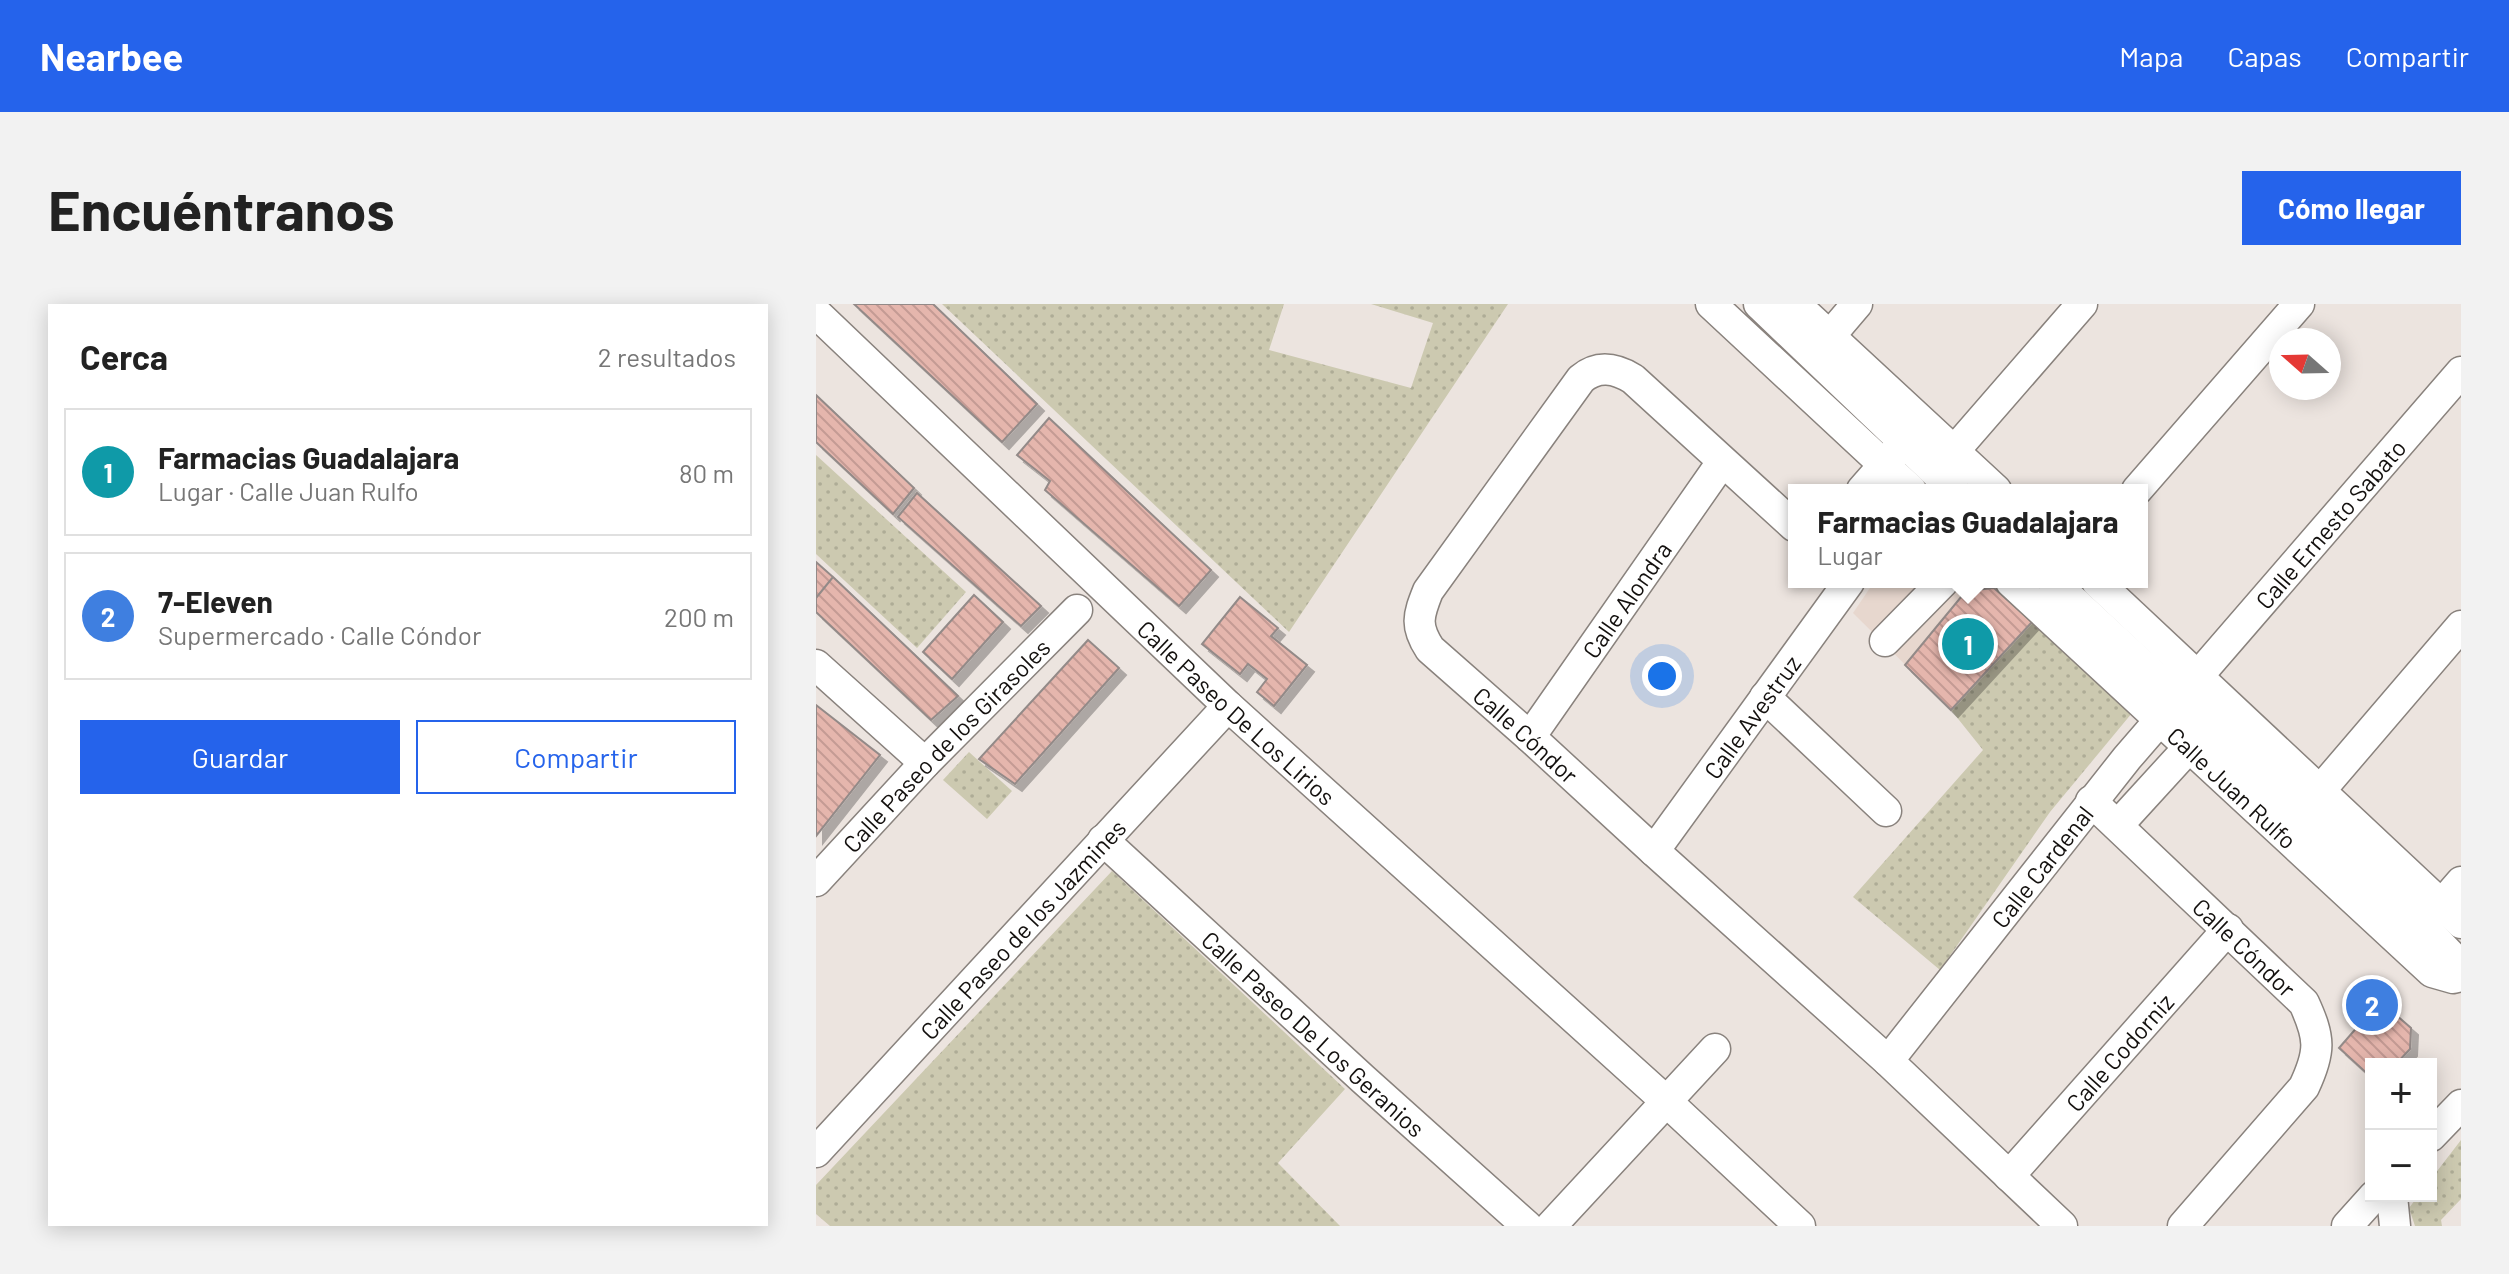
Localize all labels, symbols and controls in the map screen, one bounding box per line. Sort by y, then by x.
text: Nearbee [40,33,183,79]
text: Mapa [2119,39,2183,73]
text: Capas [2227,39,2302,73]
text: Compartir [2346,39,2469,73]
button: Cómo llegar [2242,171,2461,245]
text: Encuéntranos [48,175,395,242]
north arrow [2269,328,2341,400]
text: Cerca [80,336,168,377]
text: 2 resultados [598,341,736,372]
street label: Calle Ernesto Sabato [2249,433,2411,614]
text: Farmacias Guadalajara [158,439,459,475]
text: 1 [103,457,113,488]
text: 80 m [679,457,734,488]
text: Lugar · Calle Juan Rulfo [158,475,419,506]
popup [1788,484,2148,588]
text: Farmacias Guadalajara [1817,503,2119,539]
street label: Calle Alondra [1576,535,1677,663]
text: Lugar [1817,539,1883,570]
text: 7-Eleven [158,583,273,619]
text: 2 [101,601,115,632]
text: 200 m [664,601,734,632]
street label: Calle Paseo De Los Lirios [1132,614,1342,811]
pin: 1 [1942,614,1994,674]
text: Supermercado · Calle Cóndor [158,619,481,650]
street label: Calle Paseo de los Girasoles [836,632,1055,858]
street label: Calle Avestruz [1697,649,1806,784]
your location [1642,656,1682,696]
street label: Calle Cóndor [1468,680,1585,789]
button: Guardar [80,720,400,794]
button: Compartir [416,720,736,794]
street label: Calle Juan Rulfo [2162,720,2303,854]
street label: Calle Cardenal [1985,799,2099,933]
street label: Calle Paseo de los Jazmines [913,813,1131,1045]
street label: Calle Cóndor [2188,891,2302,1002]
street label: Calle Paseo De Los Geranios [1196,924,1431,1142]
pin: 2 [2346,975,2398,1035]
street label: Calle Codorniz [2059,987,2179,1117]
map controls [2365,1058,2437,1202]
button: + [2365,1058,2437,1130]
button: − [2365,1130,2437,1202]

